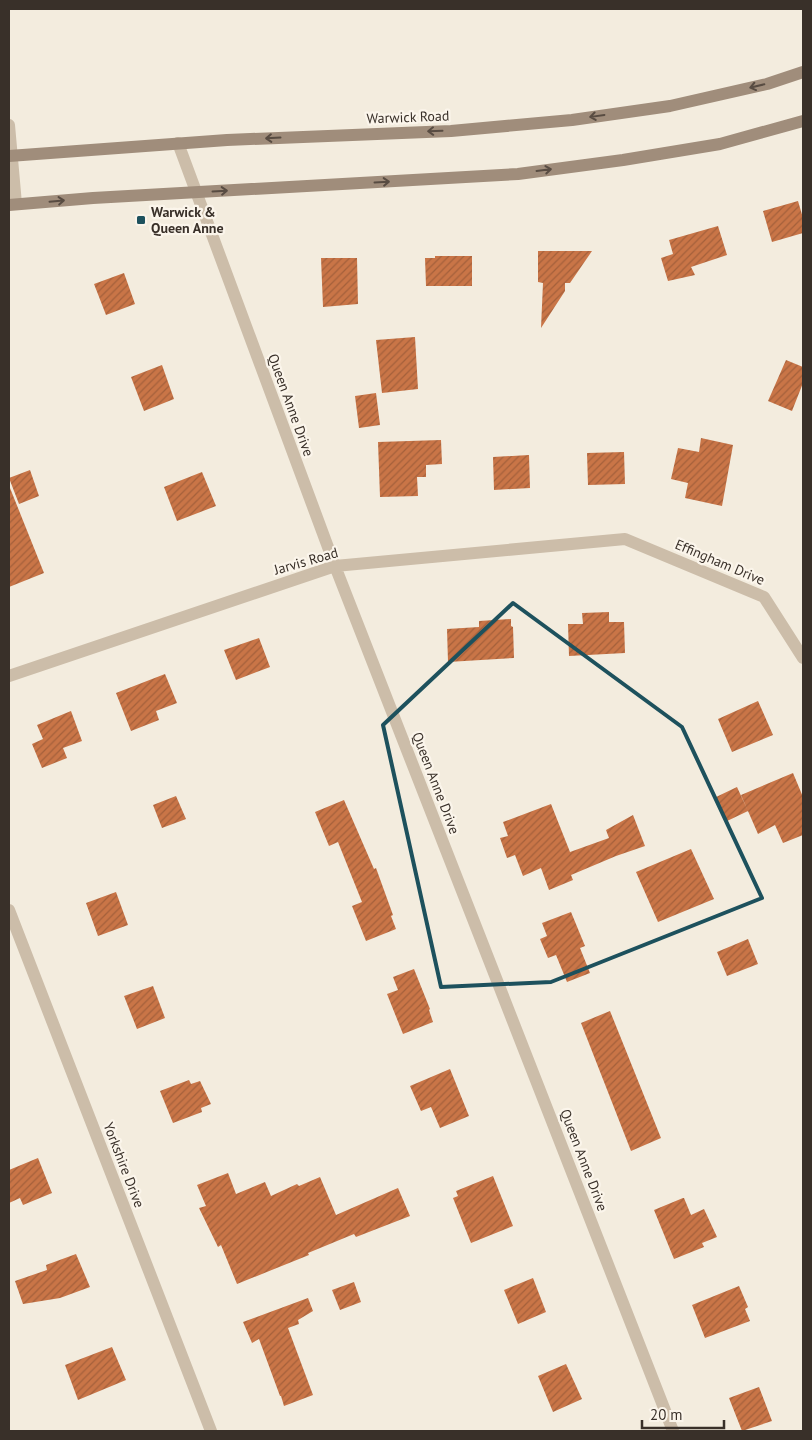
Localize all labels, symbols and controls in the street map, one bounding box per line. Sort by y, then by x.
one-way arrow [749,82,765,92]
street label: Warwick Road [366,107,450,127]
one-way arrow [590,111,606,121]
one-way arrow [428,126,444,136]
one-way arrow [265,134,281,143]
one-way arrow [536,165,552,175]
one-way arrow [374,177,390,186]
one-way arrow [211,186,227,195]
one-way arrow [49,196,65,206]
place label: Warwick & Queen Anne [151,203,224,237]
marker: Warwick & Queen Anne [135,214,147,226]
street label: Queen Anne Drive [264,351,318,459]
street label: Effingham Drive [672,535,768,589]
street label: Jarvis Road [271,543,340,579]
street label: Queen Anne Drive [408,729,464,837]
street label: Queen Anne Drive [556,1106,612,1214]
street label: Yorkshire Drive [99,1120,149,1210]
scale bar [642,1398,724,1430]
text: 20 m [650,1405,683,1424]

